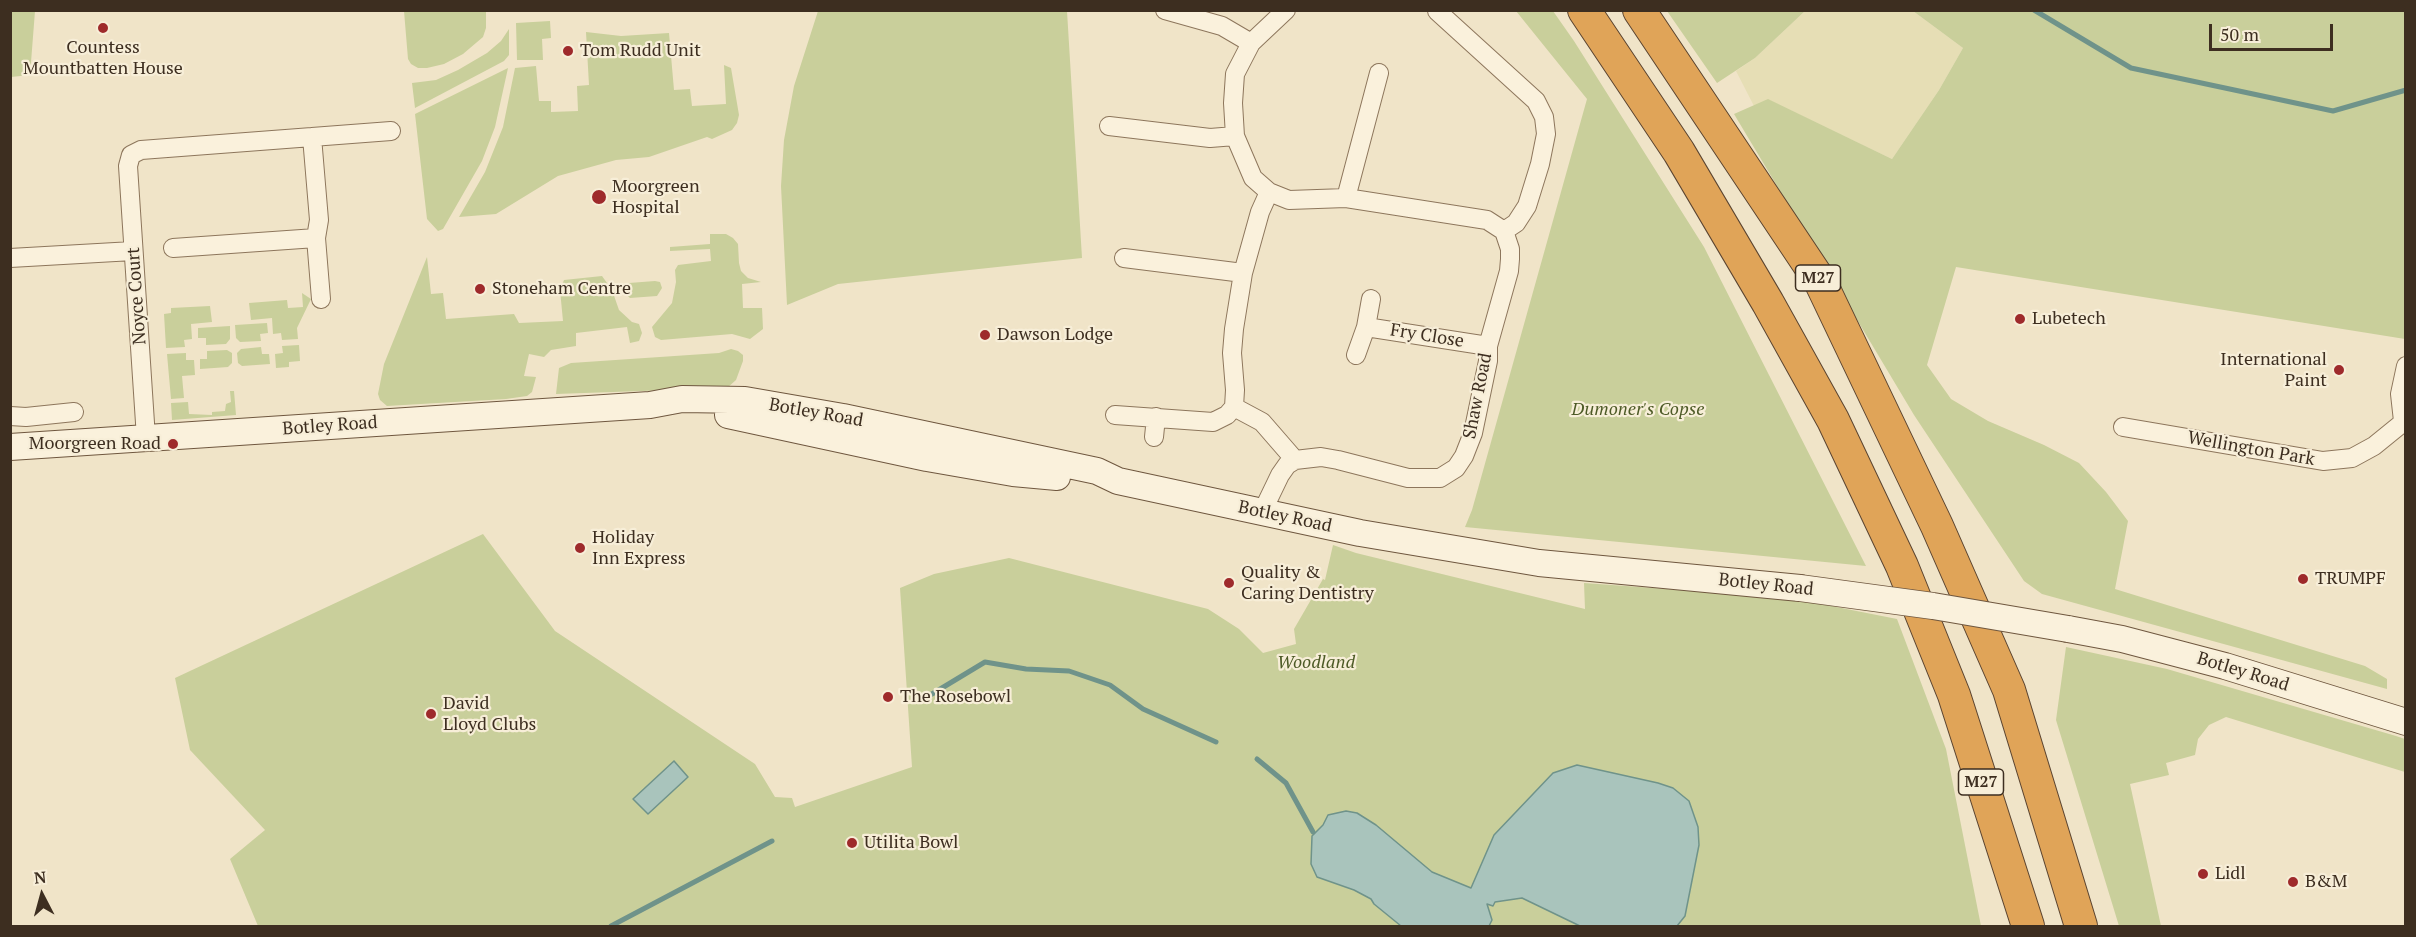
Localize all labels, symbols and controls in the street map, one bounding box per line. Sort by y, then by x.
scale bar [2212,12,2336,50]
marker: Countess Mountbatten House [96,21,110,35]
text: 50 m [2220,22,2259,46]
place label: Countess Mountbatten House [23,37,183,80]
place label: Tom Rudd Unit [580,40,701,62]
marker: Tom Rudd Unit [561,44,575,58]
place label: Moorgreen Hospital [612,176,700,219]
marker: Moorgreen Hospital [590,188,608,206]
street label: Noyce Court [123,246,151,346]
road number: M27 [1796,265,1840,291]
place label: Stoneham Centre [492,278,631,300]
marker: Stoneham Centre [473,282,487,296]
place label: Lubetech [2032,308,2106,330]
marker: Lubetech [2013,312,2027,326]
street label: Fry Close [1389,320,1465,352]
place label: Dawson Lodge [997,324,1113,346]
marker: Dawson Lodge [978,328,992,342]
place label: International Paint [2220,349,2327,392]
street label: Shaw Road [1459,351,1497,441]
marker: International Paint [2332,363,2346,377]
street label: Botley Road [767,394,865,432]
park label: Dumoner's Copse [1572,399,1704,421]
street label: Botley Road [282,412,378,440]
street label: Wellington Park [2186,427,2316,471]
place label: Moorgreen Road [29,433,161,455]
marker: Moorgreen Road [166,437,180,451]
street label: Botley Road [1236,497,1334,537]
place label: Holiday Inn Express [592,527,686,570]
marker: Holiday Inn Express [573,541,587,555]
place label: Quality & Caring Dentistry [1241,562,1374,604]
place label: TRUMPF [2315,568,2386,590]
street label: Botley Road [1717,569,1815,601]
marker: TRUMPF [2296,572,2310,586]
marker: Quality & Caring Dentistry [1222,576,1236,590]
street label: Botley Road [2194,648,2292,696]
park label: Woodland [1277,652,1355,674]
place label: The Rosebowl [900,686,1011,708]
marker: The Rosebowl [881,690,895,704]
place label: David Lloyd Clubs [443,693,536,736]
marker: David Lloyd Clubs [424,707,438,721]
road number: M27 [1958,769,2004,795]
place label: Utilita Bowl [864,832,958,854]
marker: Utilita Bowl [845,836,859,850]
place label: Lidl [2215,863,2246,885]
north arrow [12,865,72,925]
text: N [33,866,47,889]
marker: Lidl [2196,867,2210,881]
place label: B&M [2305,871,2347,893]
marker: B&M [2286,875,2300,889]

